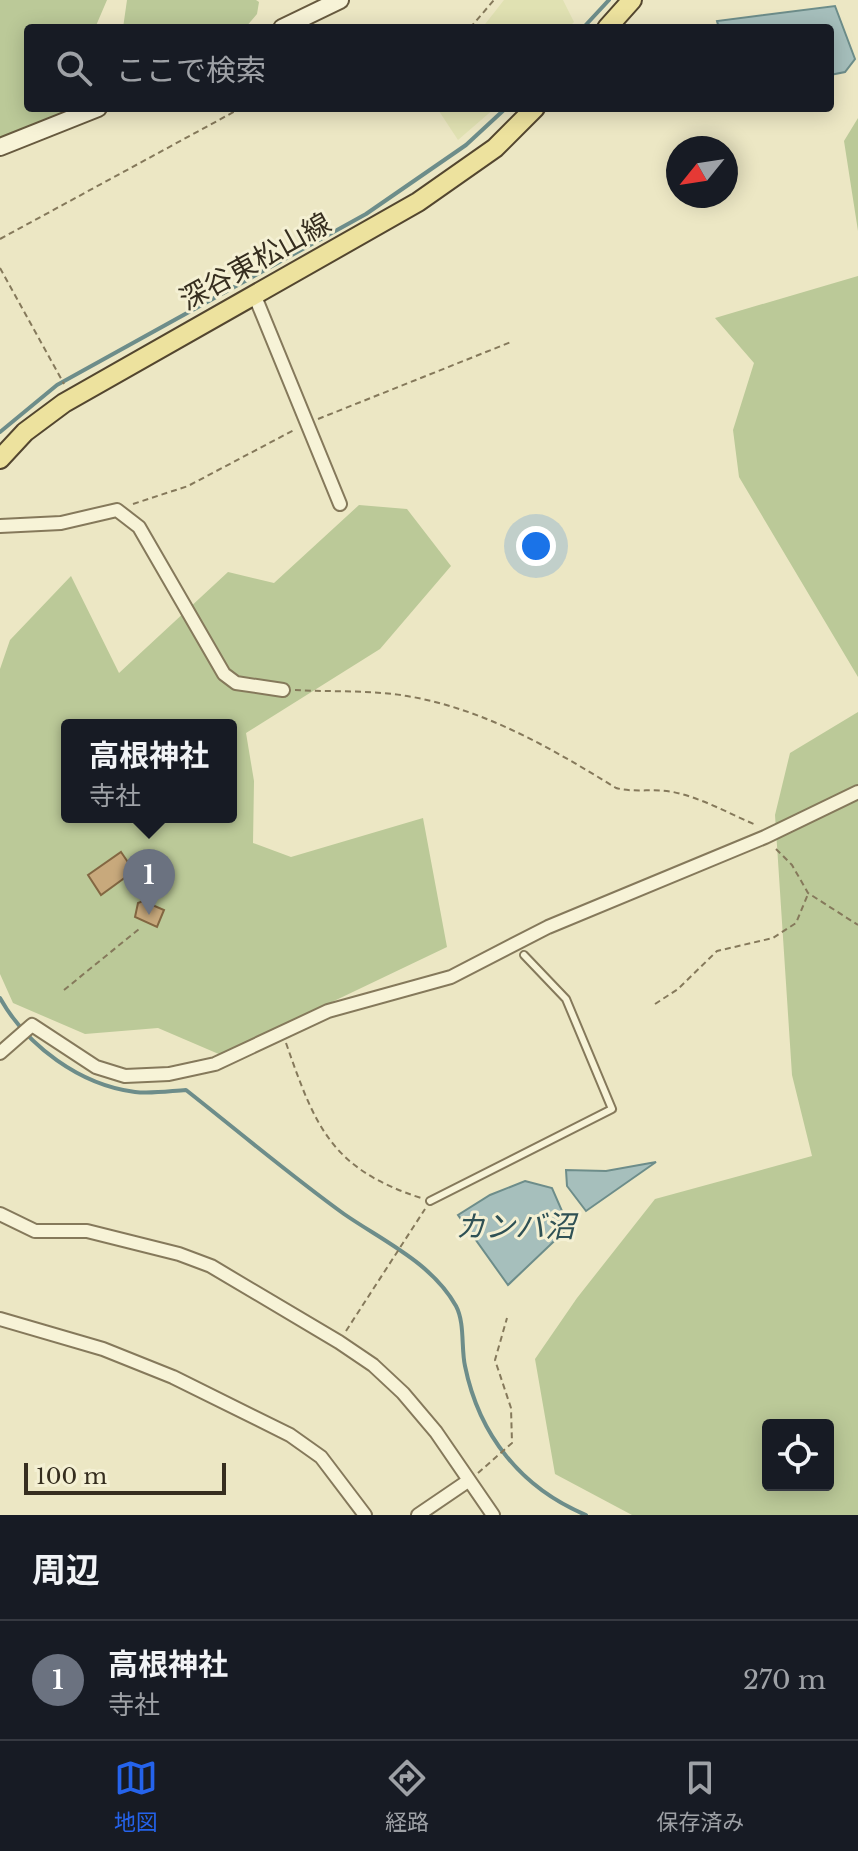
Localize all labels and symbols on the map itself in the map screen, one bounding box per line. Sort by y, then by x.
north arrow [666,136,738,208]
street label: 深谷東松山線 [173,205,337,317]
your location [516,526,556,566]
pin: 1 [123,849,175,915]
water label: カンバ沼 [455,1208,579,1245]
scale bar [24,1459,226,1495]

